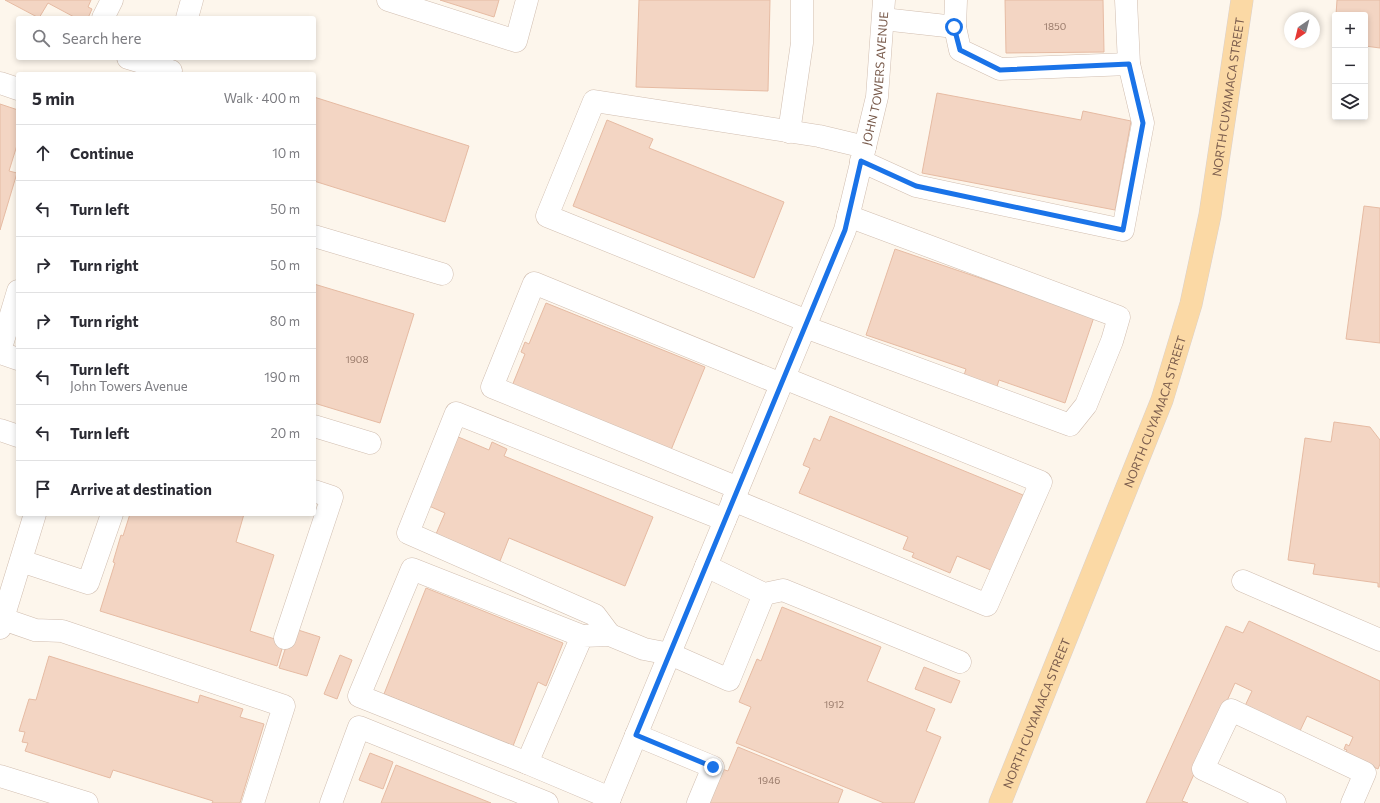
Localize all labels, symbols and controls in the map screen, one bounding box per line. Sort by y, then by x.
street label: JOHN TOWERS AVENUE [859,11,890,147]
north arrow [1284,12,1320,48]
map controls [1332,12,1368,120]
button: + [1332,12,1368,48]
search box [16,16,316,60]
street label: NORTH CUYAMACA STREET [1209,16,1246,177]
route start [945,18,963,36]
house number: 1850 [1044,20,1066,32]
icon: search [30,27,52,49]
text: Search here [62,29,141,47]
button: − [1332,48,1368,84]
button: layers [1332,84,1368,120]
text: 5 min [32,88,75,109]
text: Walk · 400 m [224,90,300,106]
icon: ahead [32,142,54,164]
text: Continue [70,144,134,162]
text: 10 m [272,145,300,161]
icon: left [32,198,54,220]
text: Turn left [70,200,129,218]
text: 50 m [270,201,300,217]
icon: right [32,254,54,276]
text: Turn right [70,256,139,274]
text: 50 m [270,257,300,273]
icon: right [32,310,54,332]
text: Turn right [70,312,139,330]
text: 80 m [270,313,300,329]
street label: NORTH CUYAMACA STREET [1121,334,1188,490]
house number: 1908 [346,353,368,365]
text: Turn left [70,360,129,378]
icon: left [32,366,54,388]
text: 190 m [264,369,300,385]
text: John Towers Avenue [70,378,188,394]
icon: left [32,422,54,444]
text: Turn left [70,424,129,442]
text: 20 m [271,425,300,441]
icon: arrive [32,478,54,500]
text: Arrive at destination [70,480,212,498]
street label: NORTH CUYAMACA STREET [1000,636,1073,790]
house number: 1912 [824,698,845,710]
route end [704,758,722,776]
house number: 1946 [758,774,780,786]

